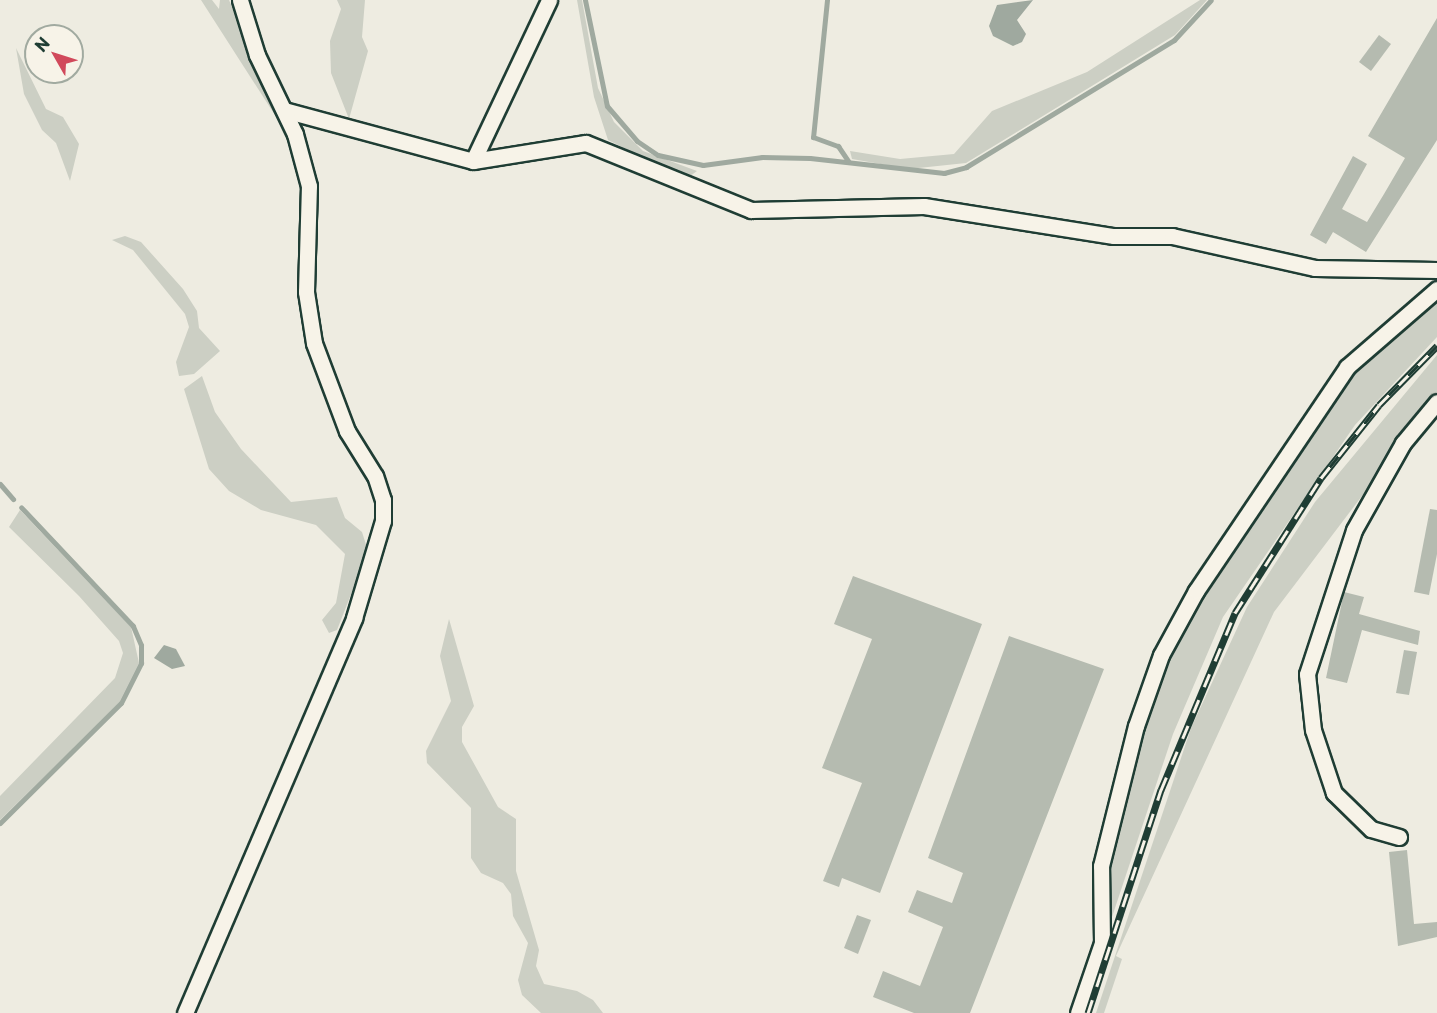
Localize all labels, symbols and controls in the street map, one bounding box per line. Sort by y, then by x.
north arrow [24,24,84,84]
text: N [28,31,55,56]

